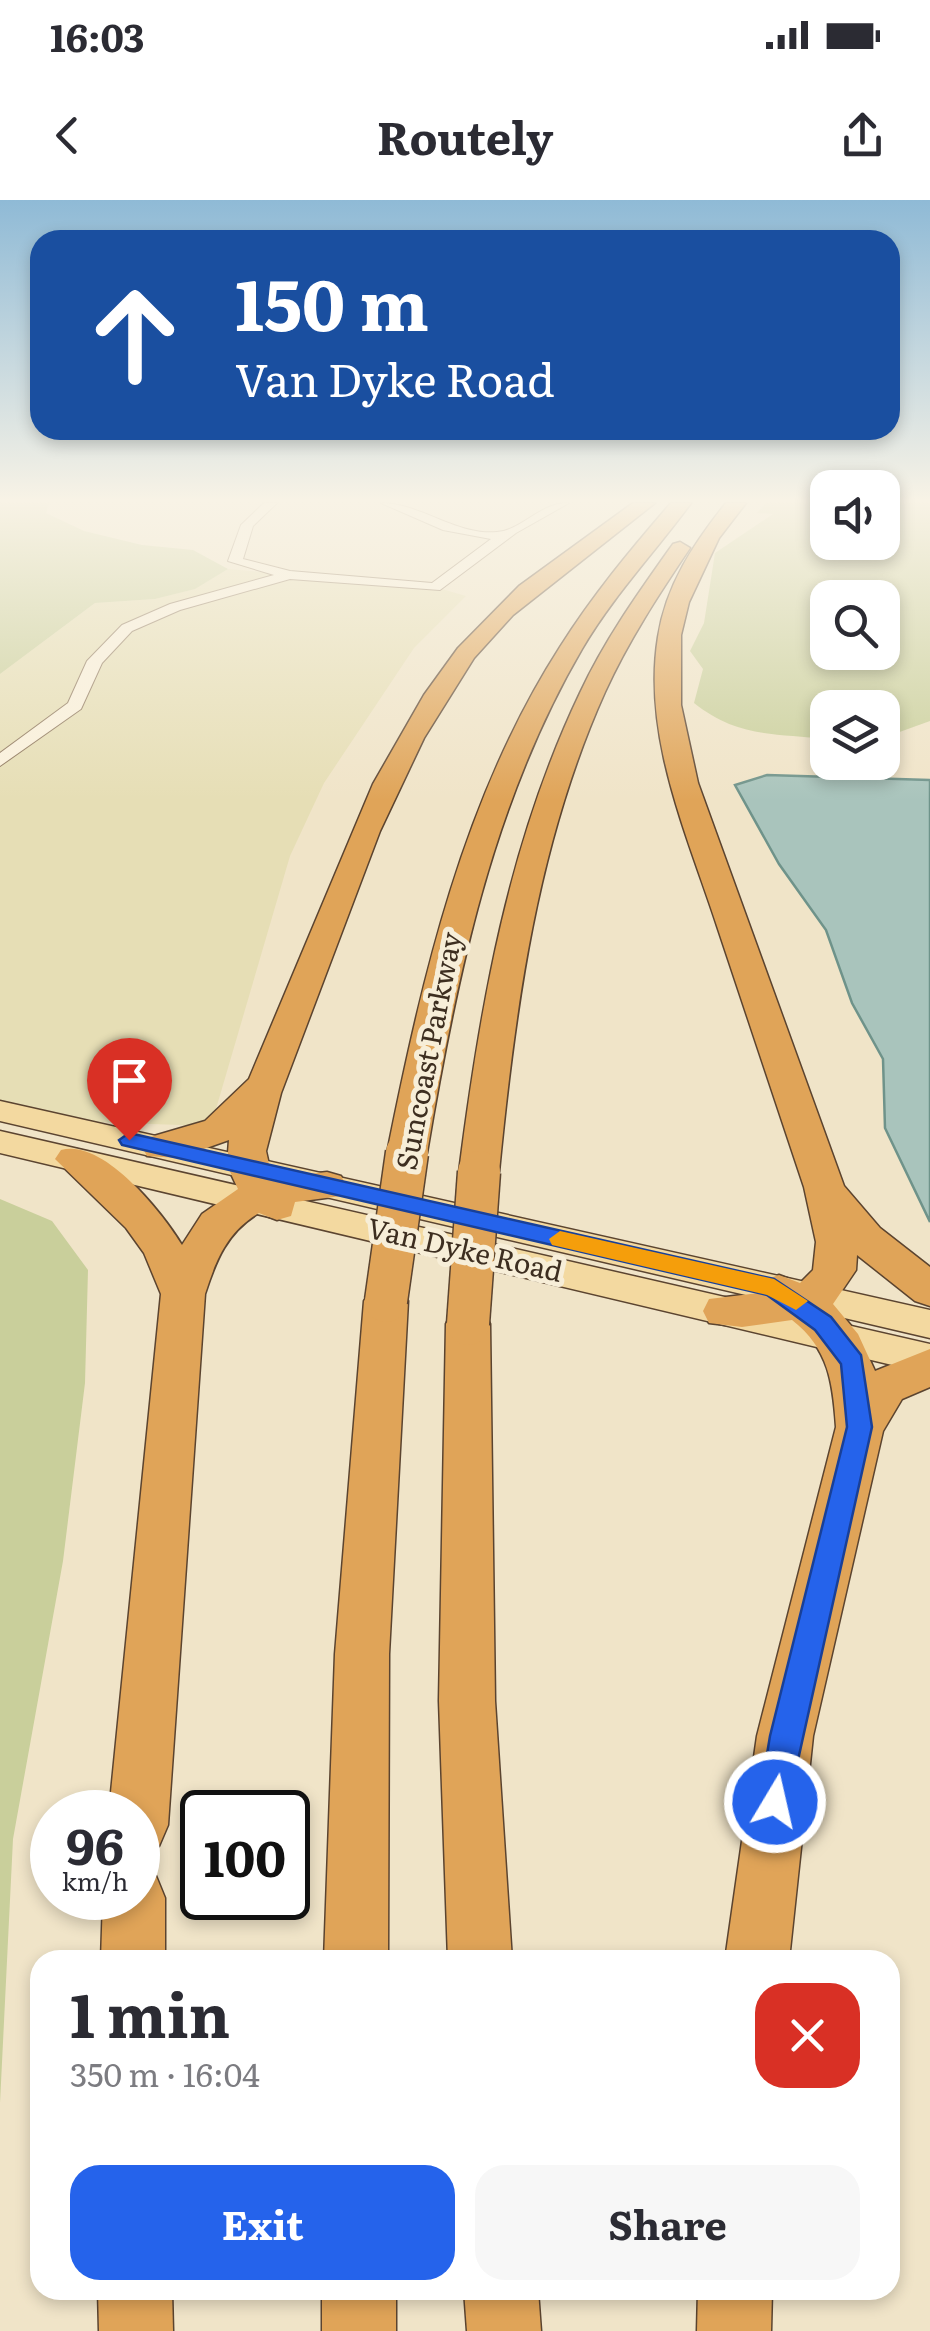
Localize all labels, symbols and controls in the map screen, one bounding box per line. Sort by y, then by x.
text: 16:03 [50,7,144,64]
text: Routely [377,102,553,169]
icon: back [40,108,95,163]
icon: share [835,108,890,163]
text: 150 m [235,249,429,353]
icon: ahead [70,270,200,400]
text: Van Dyke Road [235,344,555,411]
map controls [810,470,900,780]
button: sound [810,470,900,560]
button: search [810,580,900,670]
button: layers [810,690,900,780]
street label: Suncoast Parkway [383,927,471,1173]
pin [87,1038,172,1141]
icon: arrive [102,1053,157,1108]
street label: Van Dyke Road [364,1205,567,1291]
position arrow [723,1750,827,1854]
speed limit sign: 100 [180,1790,310,1920]
text: 96 [66,1806,124,1880]
text: km/h [62,1862,128,1899]
text: 1 min [70,1967,230,2056]
button: close [755,1983,860,2088]
text: 350 m · 16:04 [70,2049,260,2097]
button: Exit [70,2165,455,2280]
button: Share [475,2165,860,2280]

